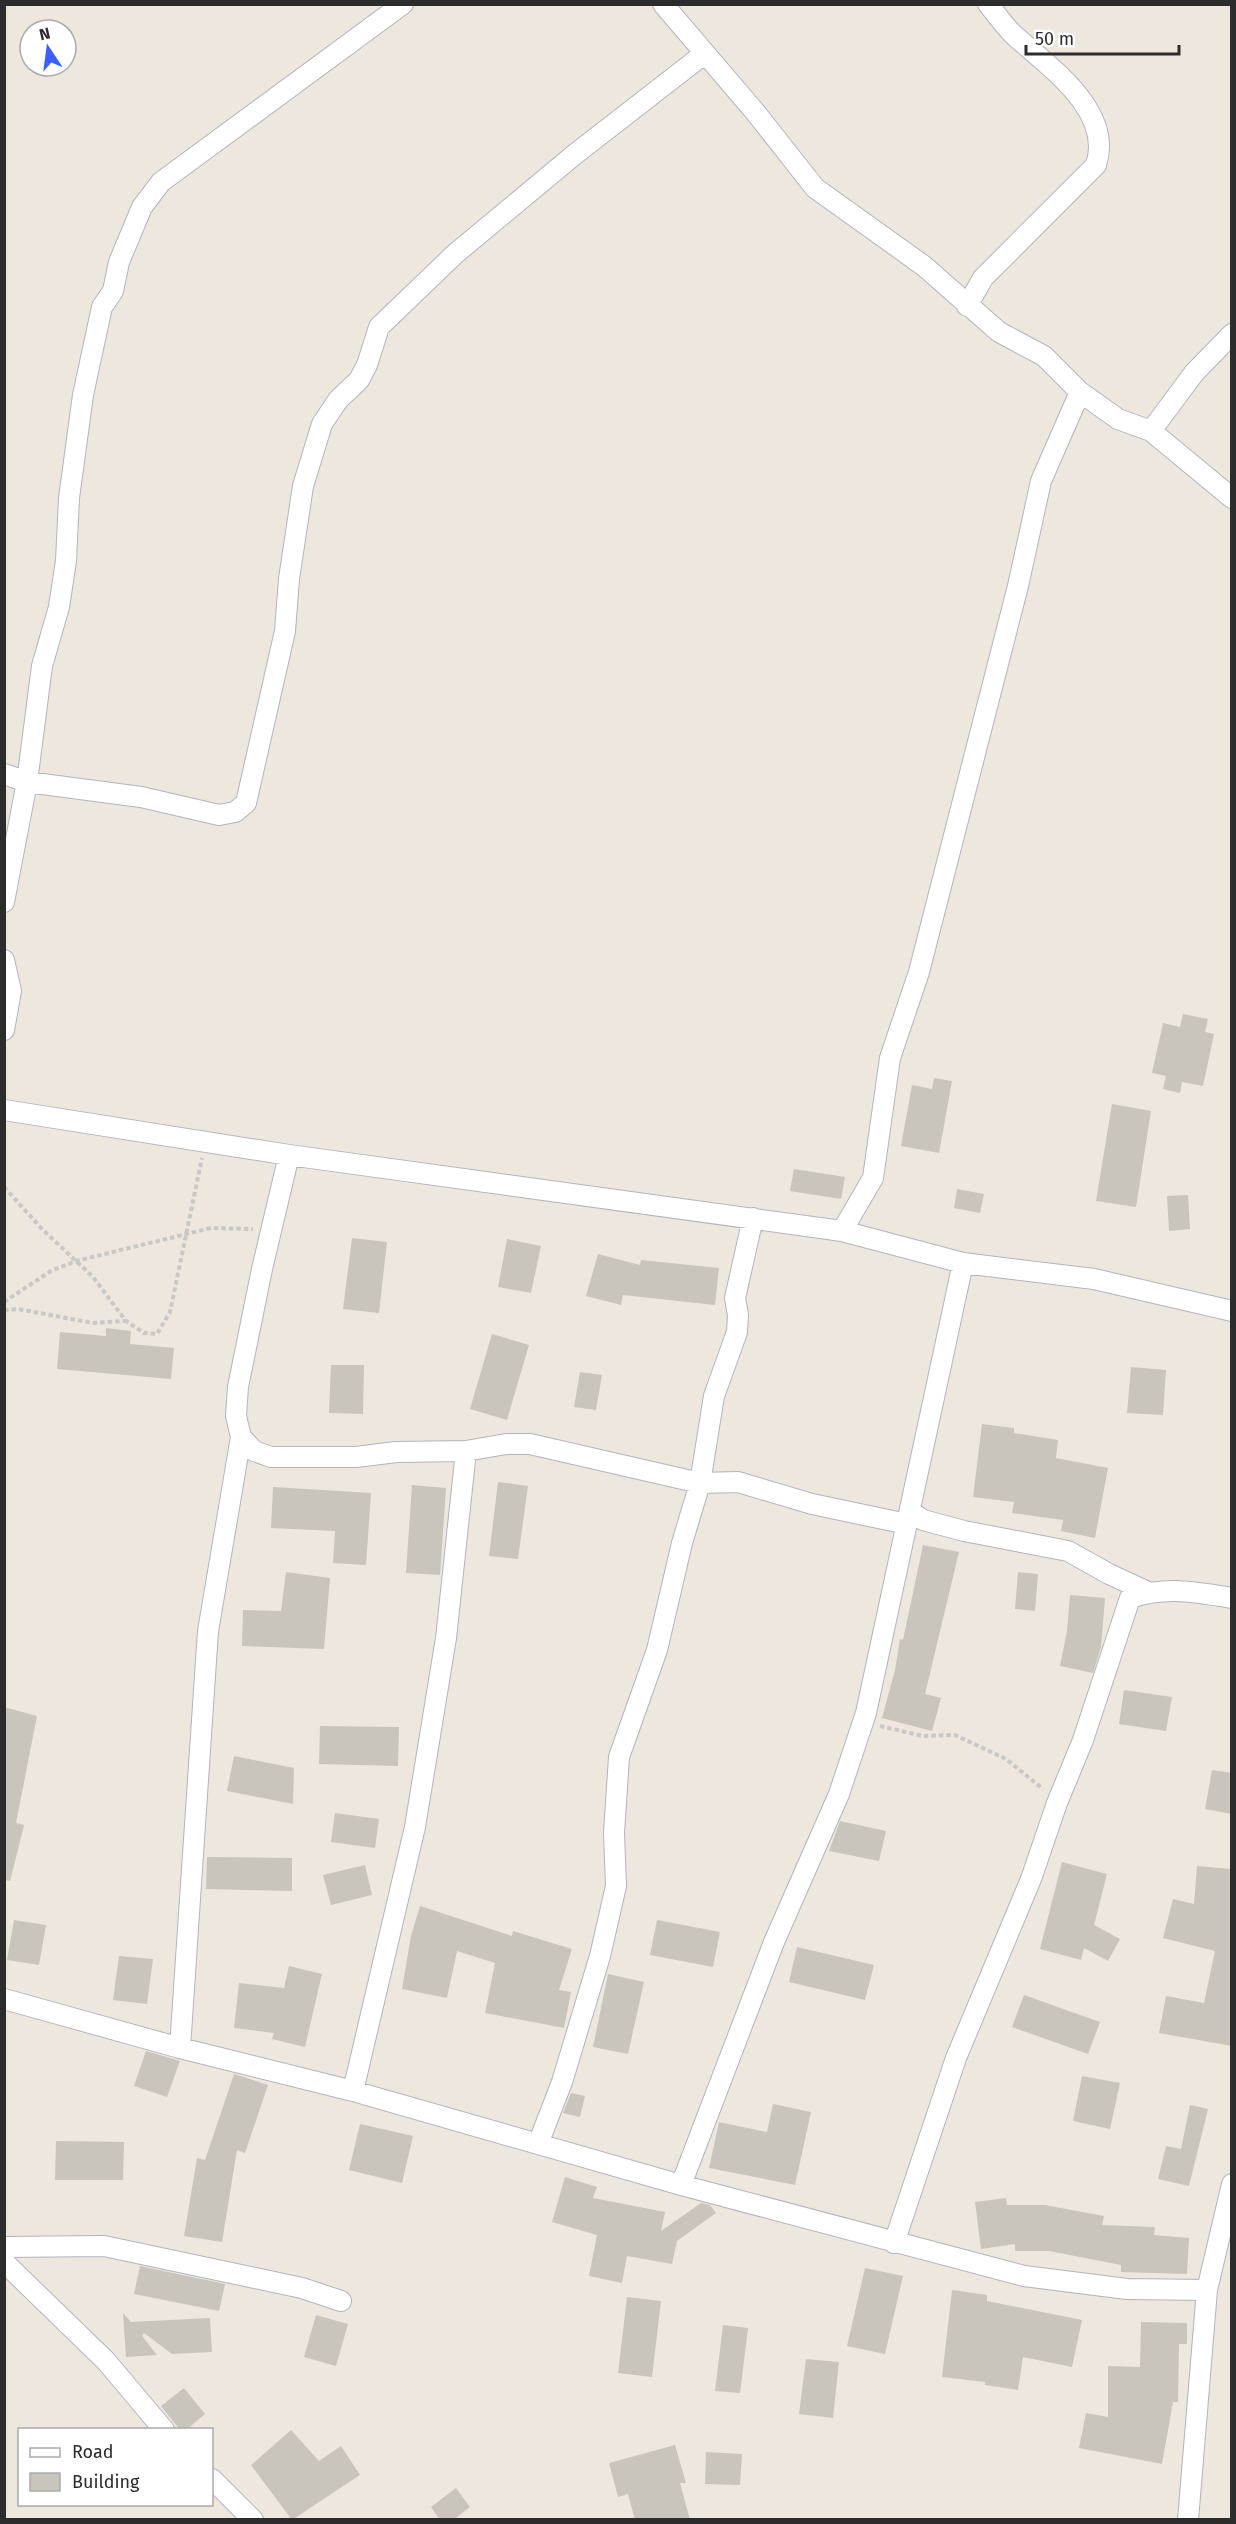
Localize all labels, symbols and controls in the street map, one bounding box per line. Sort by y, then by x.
north arrow [18,18,78,78]
scale bar [1026,18,1179,56]
text: N [37,23,52,44]
text: 50 m [1035,28,1074,50]
legend [18,2428,213,2506]
text: Road [72,2441,114,2463]
text: Building [72,2471,140,2493]

